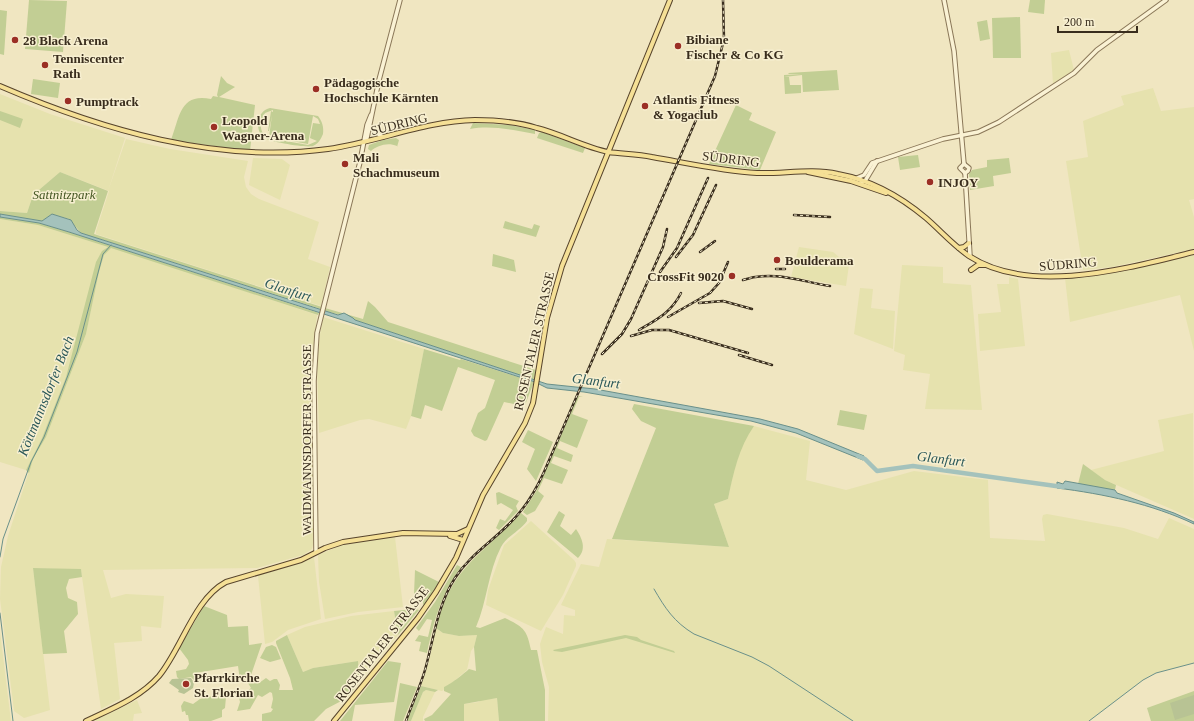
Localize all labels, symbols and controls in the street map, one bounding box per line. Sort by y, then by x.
scale bar [1058,8,1137,34]
text: 200 m [1064,15,1095,29]
place label: Bibiane Fischer & Co KG [686,32,784,62]
place label: 28 Black Arena [23,33,108,48]
marker: 28 Black Arena [10,35,20,45]
marker: Bibiane Fischer & Co KG [673,41,683,51]
place label: Tenniscenter Rath [53,51,124,81]
marker: Tenniscenter Rath [40,60,50,70]
place label: Pädagogische Hochschule Kärnten [324,75,439,105]
marker: Pädagogische Hochschule Kärnten [311,84,321,94]
place label: Atlantis Fitness & Yogaclub [653,92,739,122]
place label: Pumptrack [76,94,140,109]
marker: Pumptrack [63,96,73,106]
marker: Atlantis Fitness & Yogaclub [640,101,650,111]
street label: SÜDRING [369,110,429,138]
place label: Leopold Wagner-Arena [222,113,305,143]
marker: Leopold Wagner-Arena [209,122,219,132]
street label: SÜDRING [701,148,761,170]
place label: Mali Schachmuseum [353,150,440,180]
marker: Mali Schachmuseum [340,159,350,169]
place label: INJOY [938,175,979,190]
marker: INJOY [925,177,935,187]
park label: Sattnitzpark [33,187,96,202]
place label: Boulderama [785,253,854,268]
street label: SÜDRING [1039,254,1097,274]
marker: Boulderama [772,255,782,265]
place label: CrossFit 9020 [647,269,724,284]
street label: ROSENTALER STRASSE [511,270,557,412]
marker: CrossFit 9020 [727,271,737,281]
water label: Glanfurt [263,275,314,305]
water label: Köttmannsdorfer Bach [15,334,77,459]
street label: WAIDMANNSDORFER STRASSE [299,344,314,536]
water label: Glanfurt [571,371,622,392]
water label: Glanfurt [916,449,967,470]
street label: ROSENTALER STRASSE [332,583,432,705]
place label: Pfarrkirche St. Florian [194,670,260,700]
marker: Pfarrkirche St. Florian [181,679,191,689]

